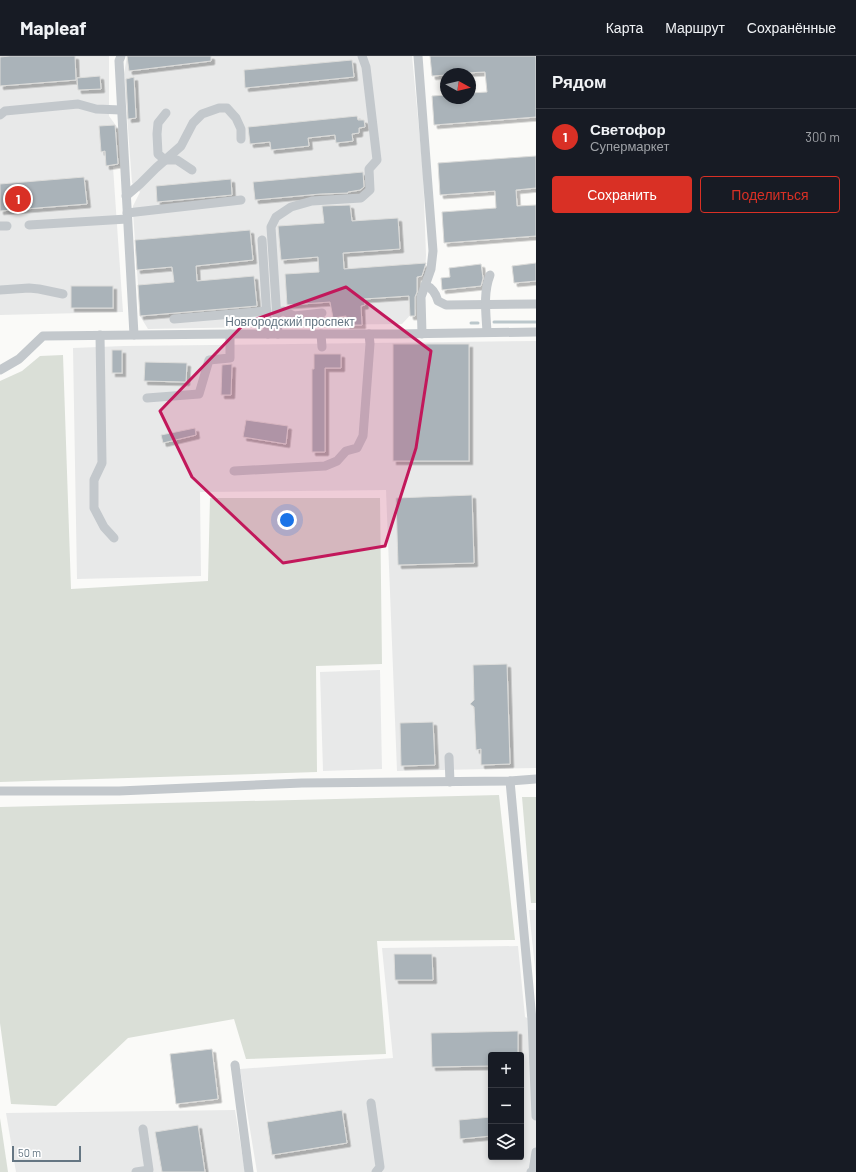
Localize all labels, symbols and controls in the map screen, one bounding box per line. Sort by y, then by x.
text: Mapleaf [20,16,87,39]
text: Карта [606,19,643,36]
text: Маршрут [665,19,725,36]
text: Сохранённые [747,19,836,36]
north arrow [440,68,476,104]
text: Рядом [552,71,607,91]
text: Светофор [590,120,666,138]
text: 1 [563,129,567,145]
text: 300 m [805,129,840,145]
text: Супермаркет [590,138,669,154]
button: Сохранить [552,176,692,213]
button: Поделиться [700,176,840,213]
pin: 1 [5,184,31,214]
street label: Новгородский проспект [225,314,355,329]
your location [277,510,297,530]
map controls [488,1052,524,1160]
button: + [488,1052,524,1088]
button: − [488,1088,524,1124]
button: layers [488,1124,524,1160]
scale bar [12,1144,81,1163]
text: 50 m [18,1146,41,1159]

